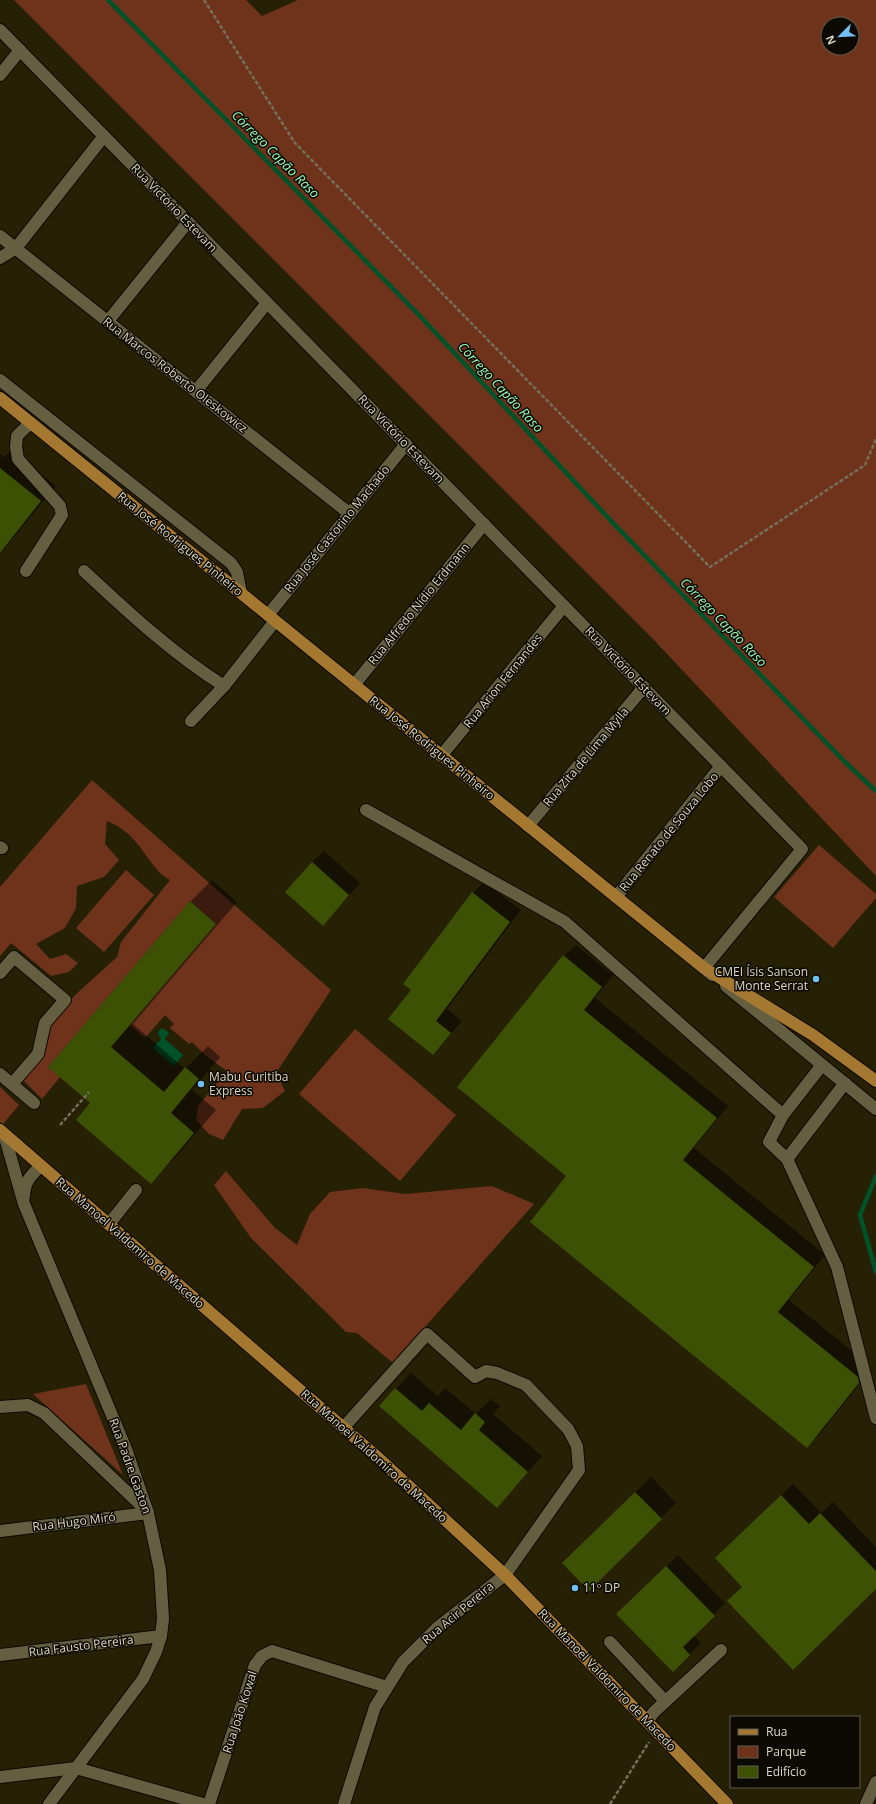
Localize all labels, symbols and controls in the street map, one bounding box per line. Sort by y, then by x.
north arrow [820,16,860,56]
text: N [822,33,839,47]
water label: Córrego Capão Raso [228,106,324,202]
street label: Rua Victório Estevam [127,160,221,256]
street label: Rua Marcos Roberto Oleskowicz [100,313,251,437]
water label: Córrego Capão Raso [454,338,548,436]
street label: Rua Victório Estevam [354,391,448,487]
street label: Rua José Castorino Machado [280,461,393,596]
street label: Rua José Rodrigues Pinheiro [114,488,247,600]
street label: Rua Alfredo Nídio Erdmann [364,539,473,668]
water label: Córrego Capão Raso [677,574,771,670]
street label: Rua Victório Estevam [581,623,675,719]
street label: Rua Arion Fernandes [459,630,546,731]
street label: Rua José Rodrigues Pinheiro [366,692,499,804]
street label: Rua Zita de Lima Mylla [539,703,632,810]
street label: Rua Renato de Souza Lobo [615,768,722,895]
place label: CMEI Ísis Sanson Monte Serrat [715,963,808,994]
marker: CMEI Ísis Sanson Monte Serrat [811,974,821,984]
place label: Mabu Curitiba Express [209,1068,288,1099]
marker: Mabu Curitiba Express [196,1079,206,1089]
street label: Rua Manoel Valdomiro de Macedo [52,1173,208,1312]
street label: Rua Manoel Valdomiro de Macedo [297,1385,451,1526]
street label: Rua Padre Gaston [105,1416,156,1516]
street label: Rua Hugo Miró [31,1508,116,1535]
street label: Rua Acir Pereira [418,1577,497,1648]
place label: 11º DP [583,1579,620,1596]
marker: 11º DP [570,1583,580,1593]
street label: Rua Manoel Valdomiro de Macedo [535,1605,680,1755]
street label: Rua Fausto Pereira [28,1631,134,1660]
street label: Rua João Kowal [218,1669,261,1755]
legend [730,1716,860,1788]
text: Rua [766,1723,787,1740]
text: Parque [766,1743,806,1760]
text: Edifício [766,1763,806,1780]

